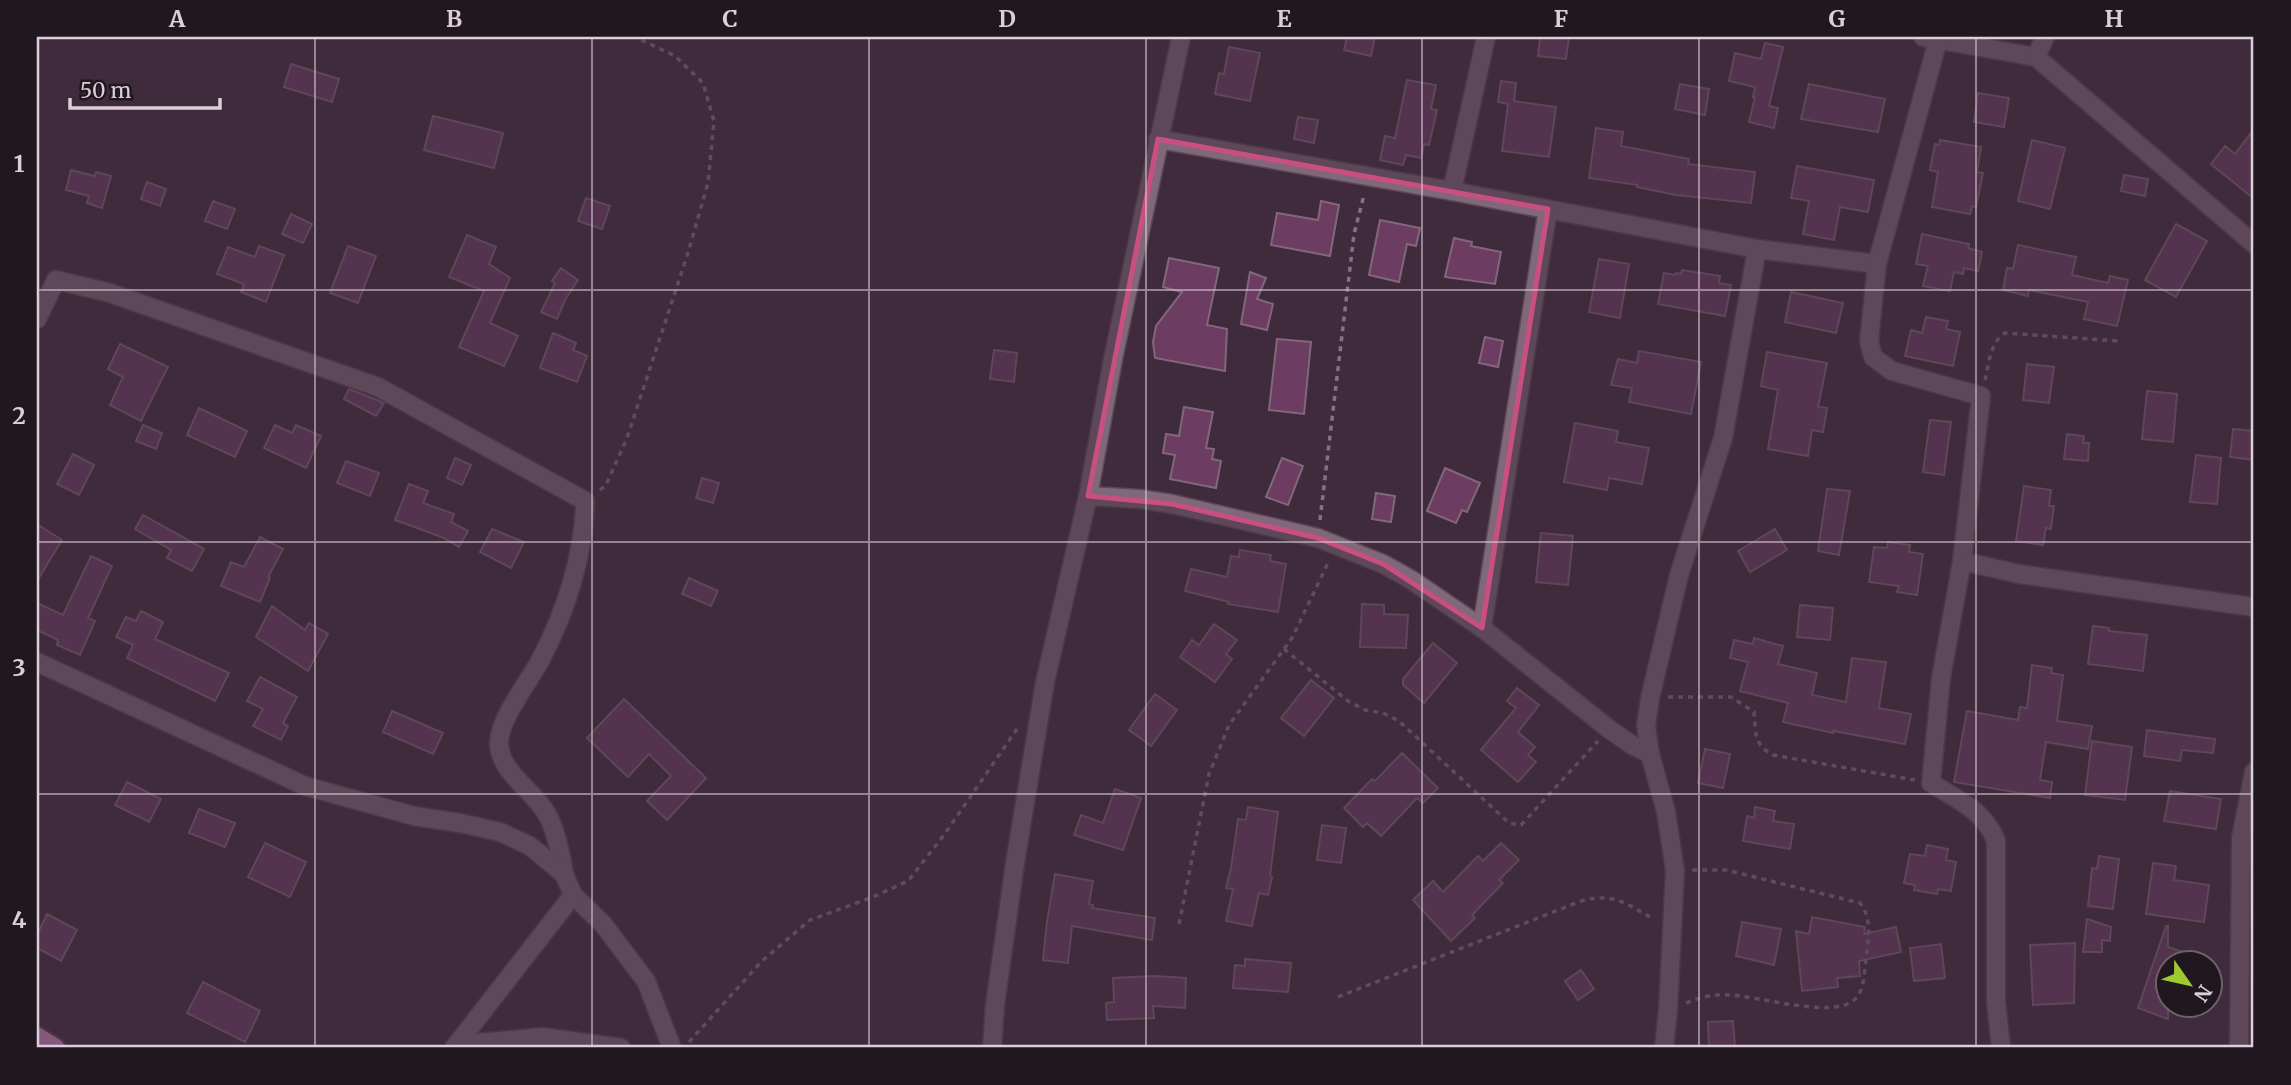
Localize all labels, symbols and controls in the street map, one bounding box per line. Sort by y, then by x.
text: A [168,4,186,33]
text: B [446,4,462,33]
text: C [722,4,738,33]
text: D [998,4,1016,33]
text: E [1276,4,1292,33]
text: F [1554,4,1568,33]
text: G [1829,4,1846,33]
text: H [2105,4,2124,33]
scale bar [70,66,220,110]
text: 50 m [80,77,131,104]
text: 1 [14,149,25,178]
text: 2 [12,401,26,430]
text: 3 [12,653,26,682]
text: 4 [12,905,27,934]
north arrow [2154,948,2224,1018]
text: N [2189,981,2217,1006]

